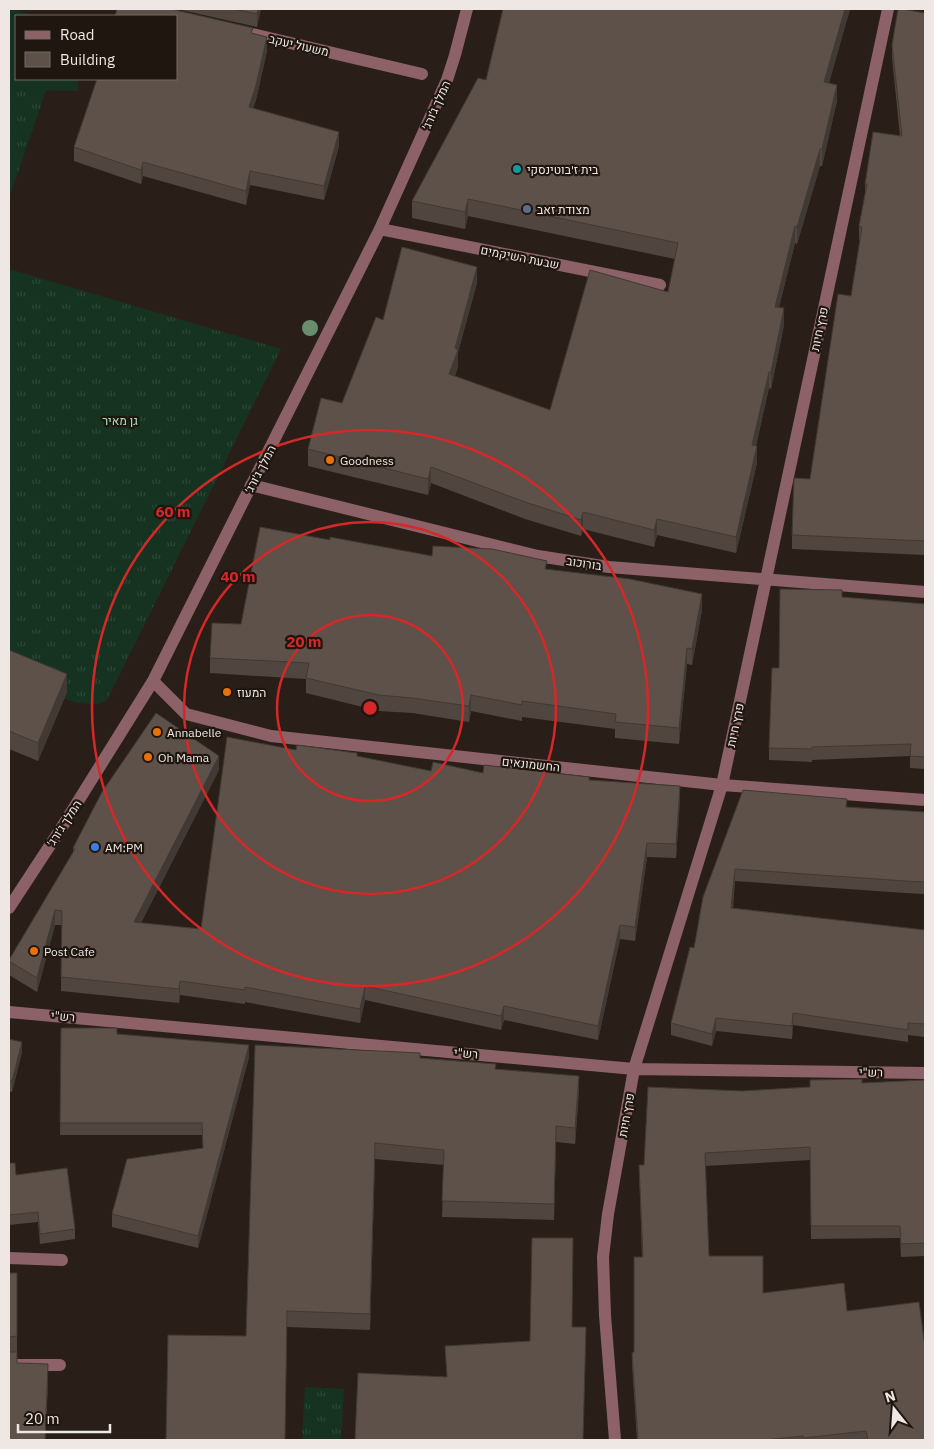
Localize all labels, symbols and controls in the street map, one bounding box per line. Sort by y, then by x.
legend [15,15,178,80]
text: Road [60,25,95,44]
street label: משעול יעקב [268,31,330,59]
text: Building [60,50,115,69]
street label: המלך ג׳ורג׳ [419,78,453,132]
place label: בית ז'בוטינסקי [527,162,599,177]
marker: בית ז'בוטינסקי [511,163,523,175]
place label: מצודת זאב [537,202,590,217]
marker: מצודת זאב [521,203,533,215]
street label: שבעת השיקמים [479,242,561,272]
street label: פרץ חיות [807,306,831,352]
park label: גן מאיר [102,413,138,428]
street label: המלך ג׳ורג׳ [241,442,279,496]
place label: Goodness [340,453,394,468]
marker: Goodness [324,454,336,466]
text: 60 m [156,502,190,521]
street label: בורוכוב [565,553,603,573]
text: 40 m [221,567,255,586]
text: 20 m [287,632,321,651]
place label: המעוז [237,685,266,700]
marker: המעוז [221,686,233,698]
centre of rings [361,699,379,717]
street label: פרץ חיות [723,702,747,748]
place label: Annabelle [167,725,222,740]
marker: Annabelle [151,726,163,738]
place label: Oh Mama [158,750,210,765]
marker: Oh Mama [142,751,154,763]
street label: החשמונאים [501,753,561,775]
street label: המלך ג׳ורג׳ [43,797,85,849]
place label: AM:PM [105,840,143,855]
marker: AM:PM [89,841,101,853]
place label: Post Cafe [44,944,95,959]
marker: Post Cafe [28,945,40,957]
street label: רש"י [50,1007,76,1025]
street label: רש"י [453,1044,479,1062]
street label: רש"י [859,1064,883,1080]
street label: פרץ חיות [615,1092,637,1138]
north arrow [869,1384,919,1434]
text: N [883,1386,898,1407]
scale bar [18,1402,110,1434]
text: 20 m [25,1409,60,1428]

